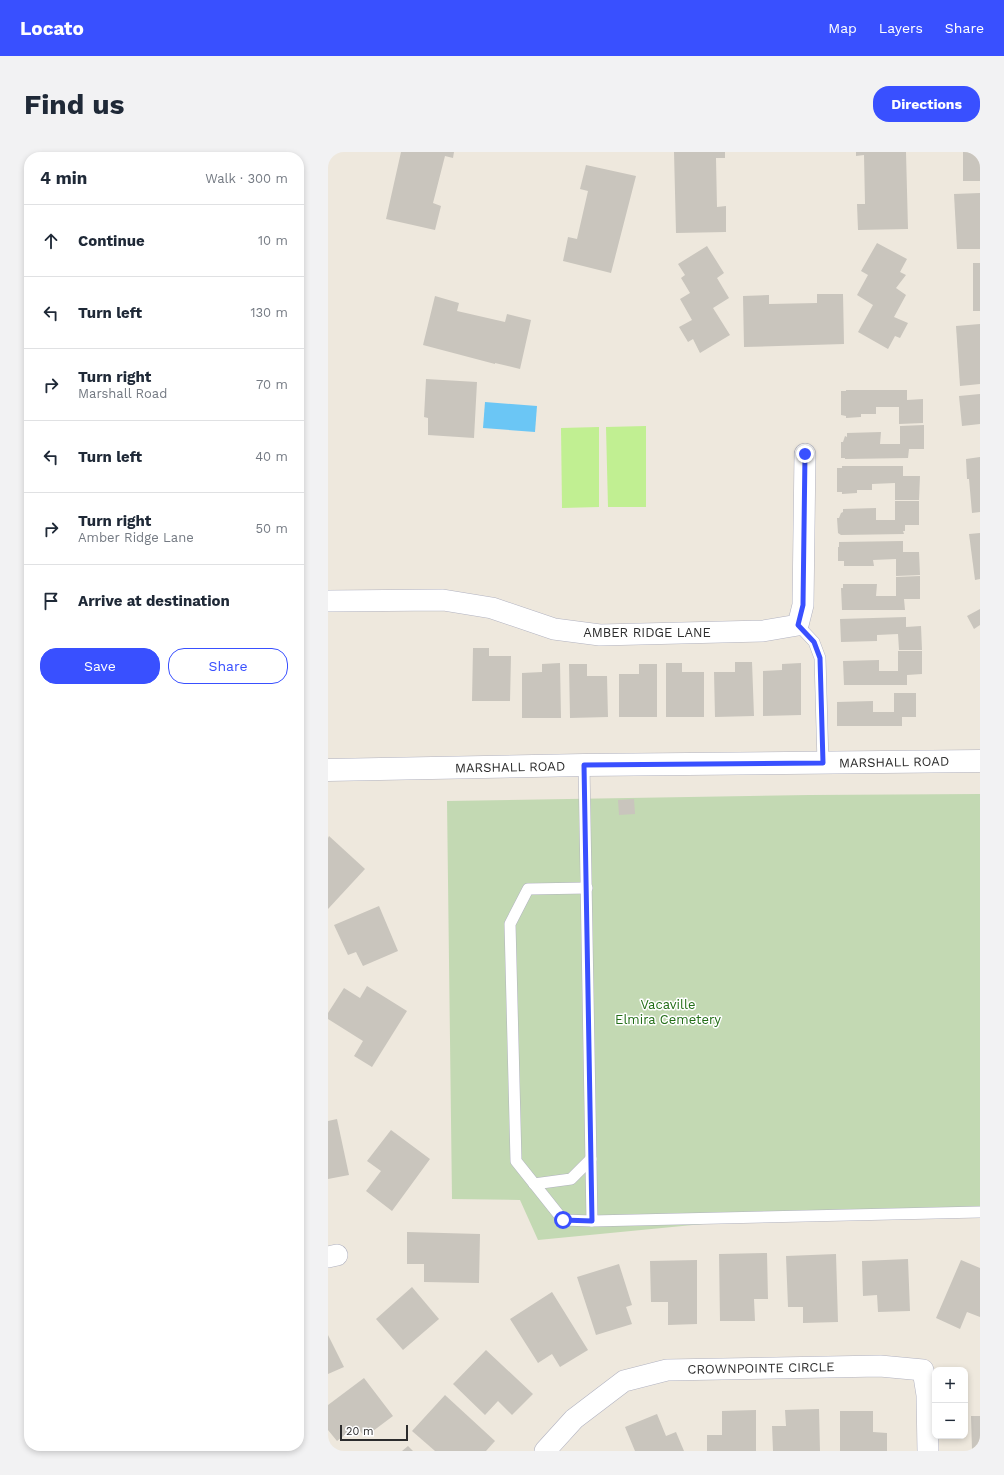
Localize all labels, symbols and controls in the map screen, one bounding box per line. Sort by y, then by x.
text: Locato [20,17,84,40]
text: Map [828,20,857,36]
text: Layers [879,20,923,36]
text: Share [945,20,984,36]
button: Directions [873,86,980,122]
text: Find us [24,88,124,121]
text: 4 min [40,168,87,188]
text: Walk · 300 m [205,171,288,186]
icon: ahead [40,230,62,252]
text: Continue [78,232,145,250]
text: 10 m [258,233,288,248]
icon: left [40,302,62,324]
text: Turn left [78,304,142,322]
text: 130 m [250,305,288,320]
text: Turn right [78,368,151,386]
icon: right [40,374,62,396]
text: 70 m [256,377,288,392]
text: Marshall Road [78,386,167,401]
route end [796,445,814,463]
icon: left [40,446,62,468]
text: Turn left [78,448,142,466]
text: 40 m [255,449,288,464]
text: Turn right [78,512,151,530]
icon: right [40,518,62,540]
text: 50 m [256,521,288,536]
text: Amber Ridge Lane [78,530,194,545]
icon: arrive [40,590,62,612]
text: Arrive at destination [78,592,230,610]
street label: AMBER RIDGE LANE [583,625,711,640]
button: Save [40,648,160,684]
button: Share [168,648,288,684]
street label: MARSHALL ROAD [839,754,949,770]
street label: MARSHALL ROAD [455,759,565,775]
park label: Vacaville Elmira Cemetery [615,997,721,1027]
route start [554,1211,572,1229]
street label: CROWNPOINTE CIRCLE [687,1359,835,1377]
map controls [932,1367,968,1439]
button: + [932,1367,968,1403]
button: − [932,1403,968,1439]
scale bar [340,1423,408,1442]
text: 20 m [346,1425,374,1438]

